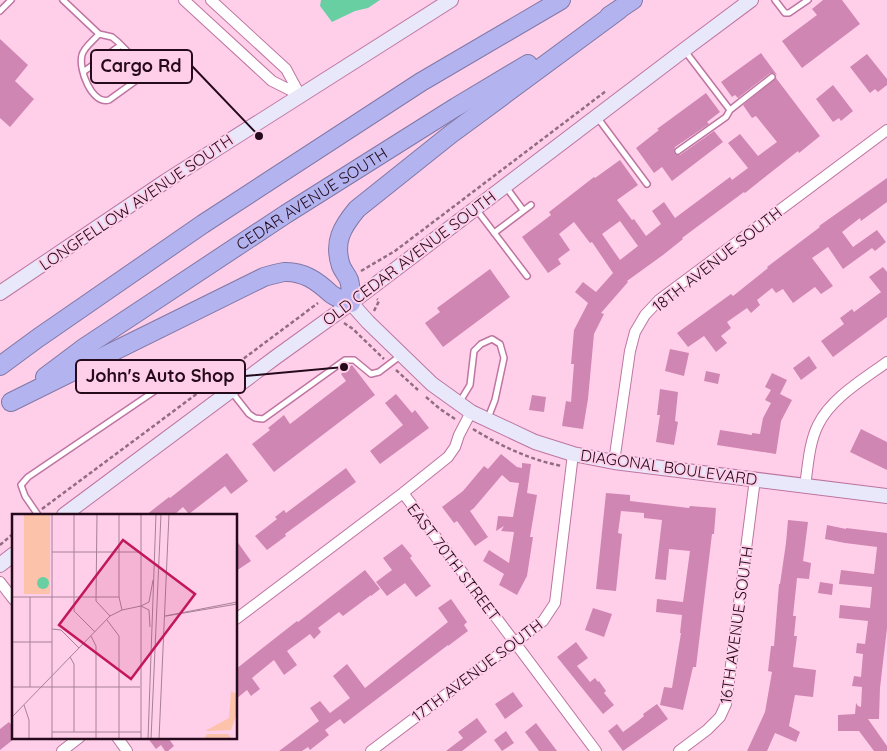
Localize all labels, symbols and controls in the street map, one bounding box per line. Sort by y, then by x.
callout: Cargo Rd [91,50,192,83]
text: Cargo Rd [100,54,182,77]
street label: LONGFELLOW AVENUE SOUTH [35,130,237,274]
street label: CEDAR AVENUE SOUTH [232,143,391,254]
street label: OLD CEDAR AVENUE SOUTH [318,186,500,330]
street label: 18TH AVENUE SOUTH [648,202,786,316]
callout: John's Auto Shop [76,360,245,393]
text: John's Auto Shop [85,364,235,387]
street label: DIAGONAL BOULEVARD [579,445,759,489]
street label: EAST 70TH STREET [403,499,505,625]
inset map [12,514,238,738]
street label: 16TH AVENUE SOUTH [715,545,757,705]
street label: 17TH AVENUE SOUTH [408,614,546,726]

